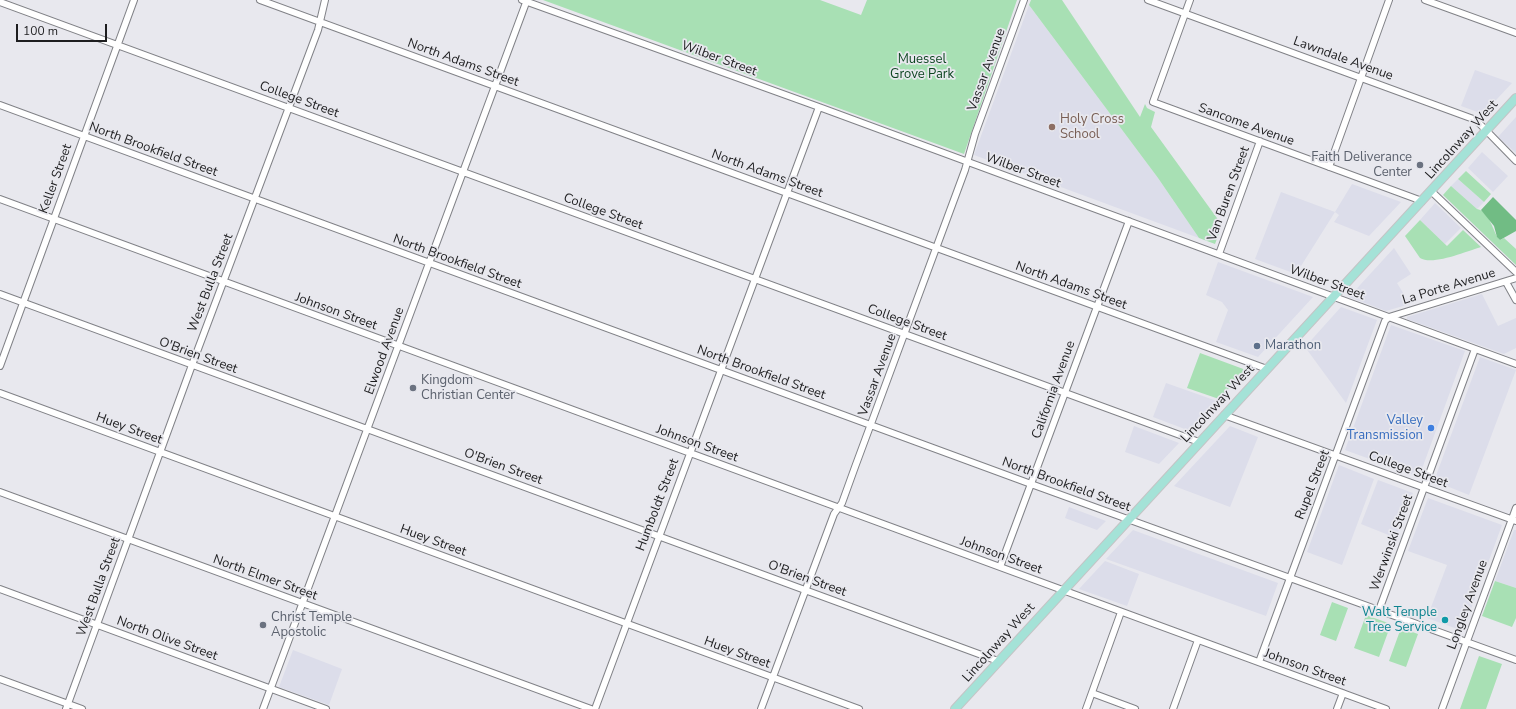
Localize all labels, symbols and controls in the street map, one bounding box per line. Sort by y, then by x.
scale bar [18,16,109,42]
text: 100 m [23,23,58,39]
street label: Vassar Avenue [965,27,1009,113]
street label: Lawndale Avenue [1291,34,1395,84]
street label: North Adams Street [405,36,521,90]
street label: Wilber Street [679,38,759,80]
park label: Muessel Grove Park [890,52,954,83]
street label: College Street [257,78,341,122]
street label: Lincolnway West [1423,97,1501,183]
street label: Sancome Avenue [1196,100,1296,150]
place label: Holy Cross School [1060,112,1124,143]
street label: North Brookfield Street [87,119,219,181]
marker: Holy Cross School [1047,122,1057,132]
street label: Keller Street [36,142,76,216]
street label: Van Buren Street [1205,145,1253,243]
street label: North Adams Street [709,147,825,201]
street label: Wilber Street [983,150,1063,192]
place label: Faith Deliverance Center [1311,150,1412,181]
marker: Faith Deliverance Center [1415,160,1425,170]
street label: College Street [561,190,645,234]
street label: North Brookfield Street [391,231,523,293]
street label: West Bulla Street [185,232,237,334]
street label: North Adams Street [1013,259,1129,313]
street label: Wilber Street [1287,262,1367,304]
street label: La Porte Avenue [1401,265,1497,309]
street label: Johnson Street [293,290,379,334]
street label: College Street [865,301,949,345]
street label: Elwood Avenue [362,305,408,397]
street label: Vassar Avenue [856,332,900,418]
street label: O'Brien Street [157,335,239,377]
place label: Marathon [1265,338,1321,354]
street label: California Avenue [1029,339,1079,441]
marker: Marathon [1252,341,1262,351]
street label: North Brookfield Street [695,342,827,404]
street label: Lincolnway West [1178,362,1258,446]
place label: Kingdom Christian Center [421,373,515,404]
marker: Kingdom Christian Center [408,383,418,393]
street label: Huey Street [94,410,164,448]
place label: Valley Transmission [1347,413,1423,444]
street label: Johnson Street [654,422,740,466]
marker: Valley Transmission [1426,423,1436,433]
street label: O'Brien Street [462,446,544,488]
street label: Rupel Street [1293,448,1333,522]
street label: College Street [1366,448,1450,492]
street label: North Brookfield Street [1000,454,1132,516]
street label: Humboldt Street [633,457,683,553]
street label: Werwinski Street [1367,493,1417,593]
street label: Huey Street [398,522,468,560]
street label: Johnson Street [958,534,1044,578]
street label: West Bulla Street [74,535,124,639]
street label: North Elmer Street [211,552,319,604]
street label: O'Brien Street [766,558,848,600]
street label: Longley Avenue [1445,558,1491,652]
street label: Lincolnway West [960,600,1038,686]
place label: Walt Temple Tree Service [1362,605,1437,636]
place label: Christ Temple Apostolic [271,610,352,641]
street label: North Olive Street [114,613,220,665]
marker: Walt Temple Tree Service [1440,615,1450,625]
marker: Christ Temple Apostolic [258,620,268,630]
street label: Huey Street [702,634,772,672]
street label: Johnson Street [1262,646,1348,690]

